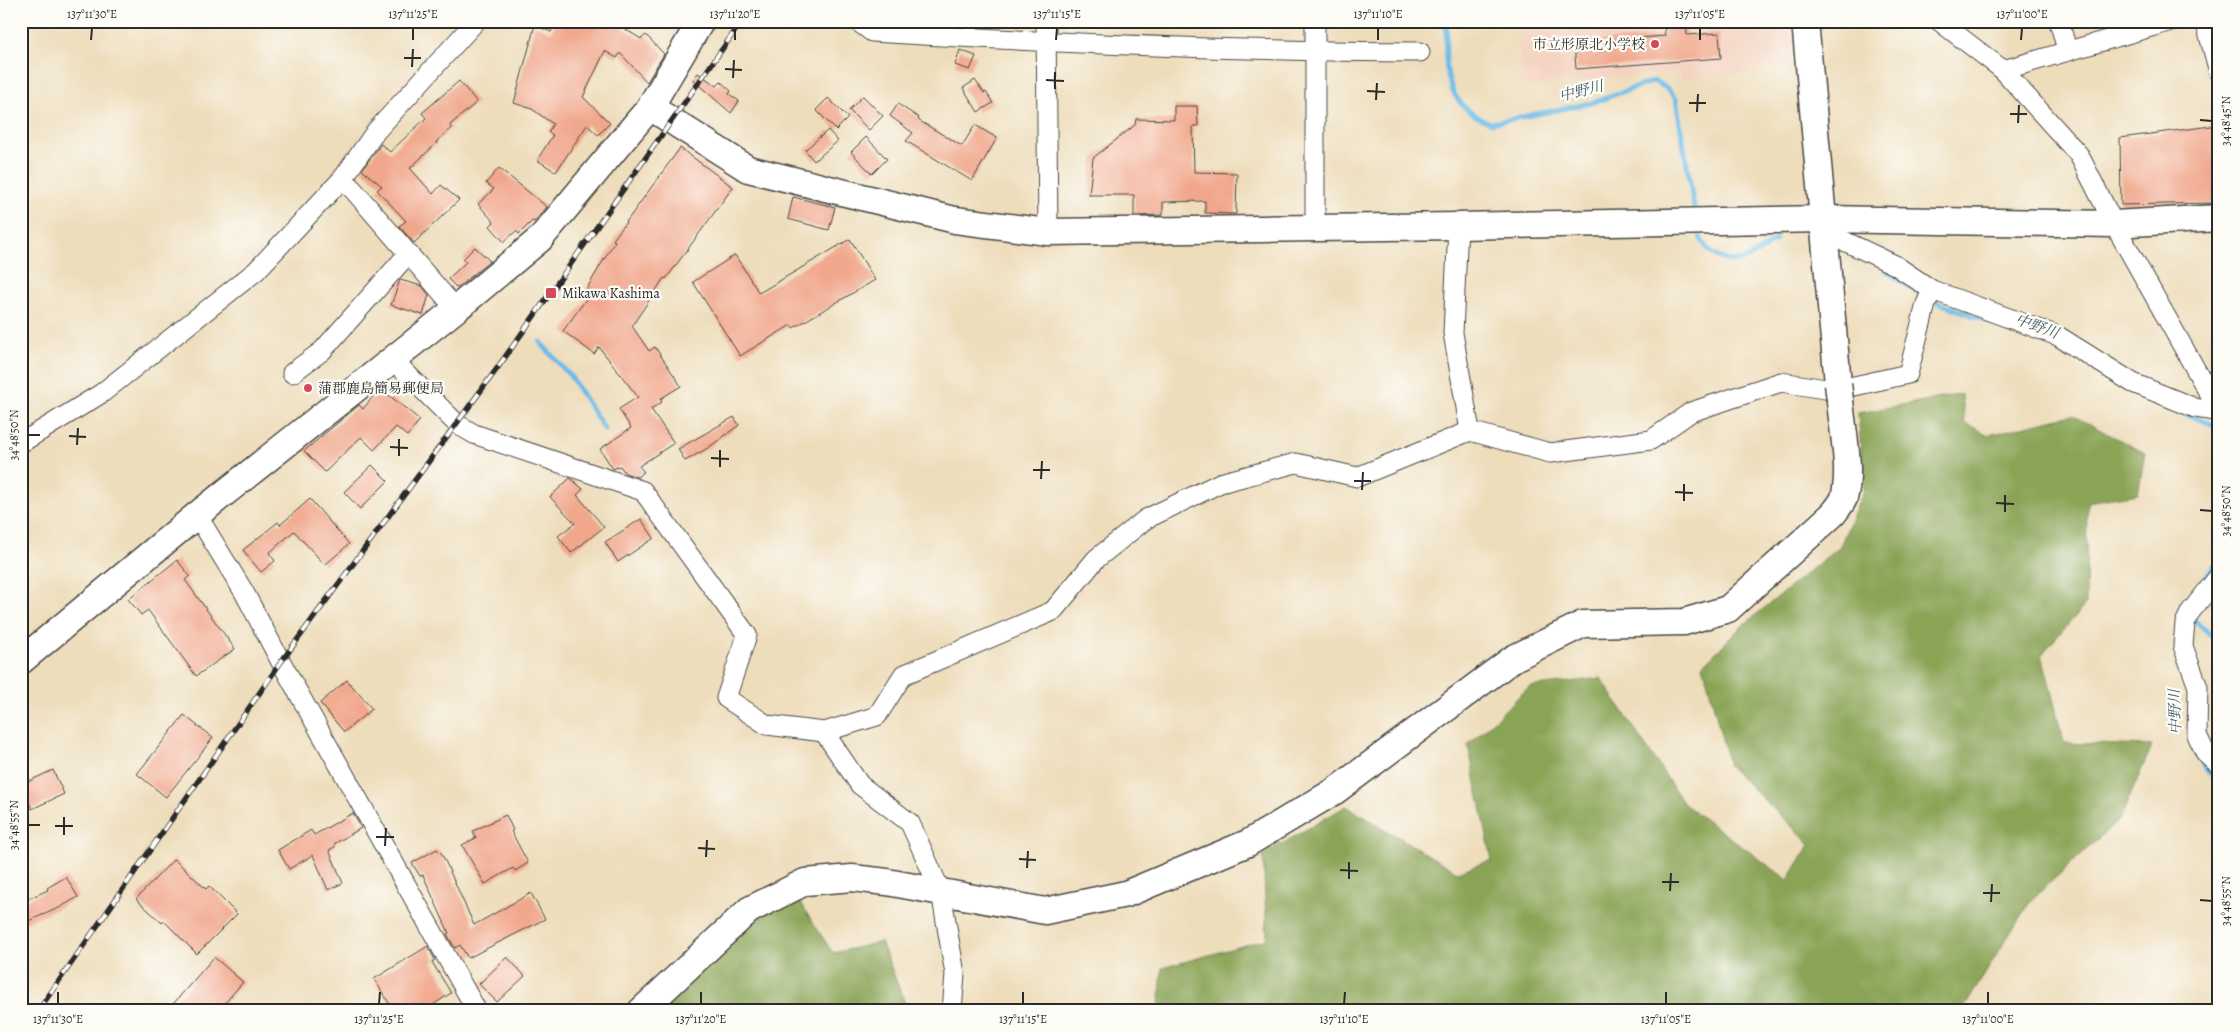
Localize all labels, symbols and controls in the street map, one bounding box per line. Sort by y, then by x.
text: 137°11'30"E [67,6,117,22]
text: 137°11'25"E [388,6,438,22]
text: 137°11'20"E [710,6,760,22]
text: 137°11'15"E [1033,6,1081,22]
text: 137°11'10"E [1353,6,1403,22]
text: 137°11'05"E [1675,6,1725,22]
text: 137°11'00"E [1996,6,2048,22]
place label: 市立形原北小学校 [1533,35,1645,54]
marker: 市立形原北小学校 [1649,38,1661,50]
water label: 中野川 [1557,75,1607,106]
text: 34°48'45"N [2218,96,2234,146]
place label: Mikawa Kashima [562,284,660,303]
marker: Mikawa Kashima [544,286,558,300]
water label: 中野川 [2012,309,2063,344]
place label: 蒲郡鹿島簡易郵便局 [318,379,444,398]
marker: 蒲郡鹿島簡易郵便局 [302,382,314,394]
text: 34°48'50"N [6,409,22,461]
text: 34°48'50"N [2218,485,2234,537]
water label: 中野川 [2164,687,2186,735]
text: 34°48'55"N [6,800,22,850]
text: 34°48'55"N [2218,876,2234,926]
text: 137°11'30"E [33,1011,83,1027]
text: 137°11'25"E [354,1011,404,1027]
text: 137°11'20"E [676,1011,726,1027]
text: 137°11'15"E [999,1011,1047,1027]
text: 137°11'10"E [1319,1011,1369,1027]
text: 137°11'05"E [1641,1011,1691,1027]
text: 137°11'00"E [1962,1011,2014,1027]

